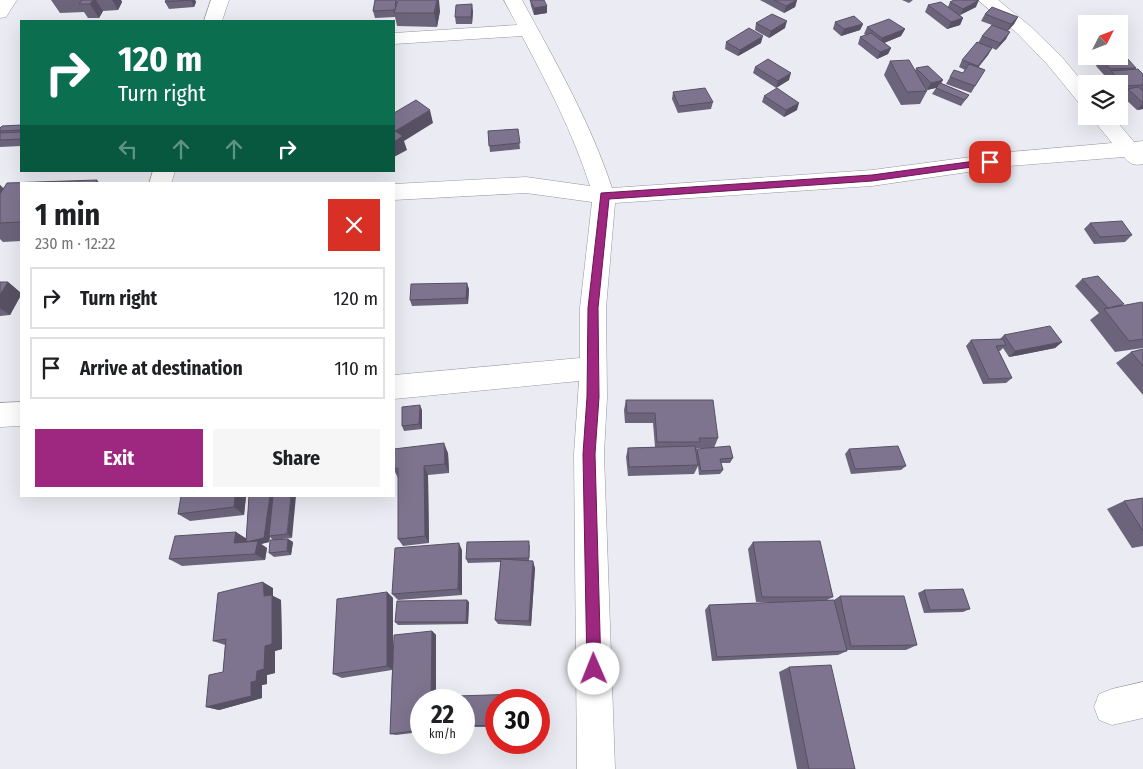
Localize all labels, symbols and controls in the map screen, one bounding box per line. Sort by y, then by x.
north arrow [1078,15,1128,65]
map controls [1078,15,1128,125]
text: 120 m [118,38,202,80]
icon: right [35,40,100,105]
button: layers [1078,75,1128,125]
text: Turn right [118,80,206,107]
icon: left [114,135,142,163]
icon: ahead [167,135,195,163]
icon: ahead [220,135,248,163]
icon: right [273,135,301,163]
pin [969,141,1011,183]
icon: arrive [976,148,1004,176]
text: 1 min [35,197,100,233]
button: close [328,199,380,251]
text: 230 m · 12:22 [35,234,115,253]
icon: right [37,284,65,312]
text: Turn right [80,287,157,310]
text: 120 m [333,287,378,310]
icon: arrive [37,354,65,382]
text: Arrive at destination [80,357,243,380]
text: 110 m [334,357,378,380]
button: Exit [35,429,203,487]
button: Share [213,429,380,487]
position arrow [567,642,619,694]
speed limit sign: 30 [485,689,550,754]
text: 22 [431,700,454,730]
text: km/h [429,727,456,741]

